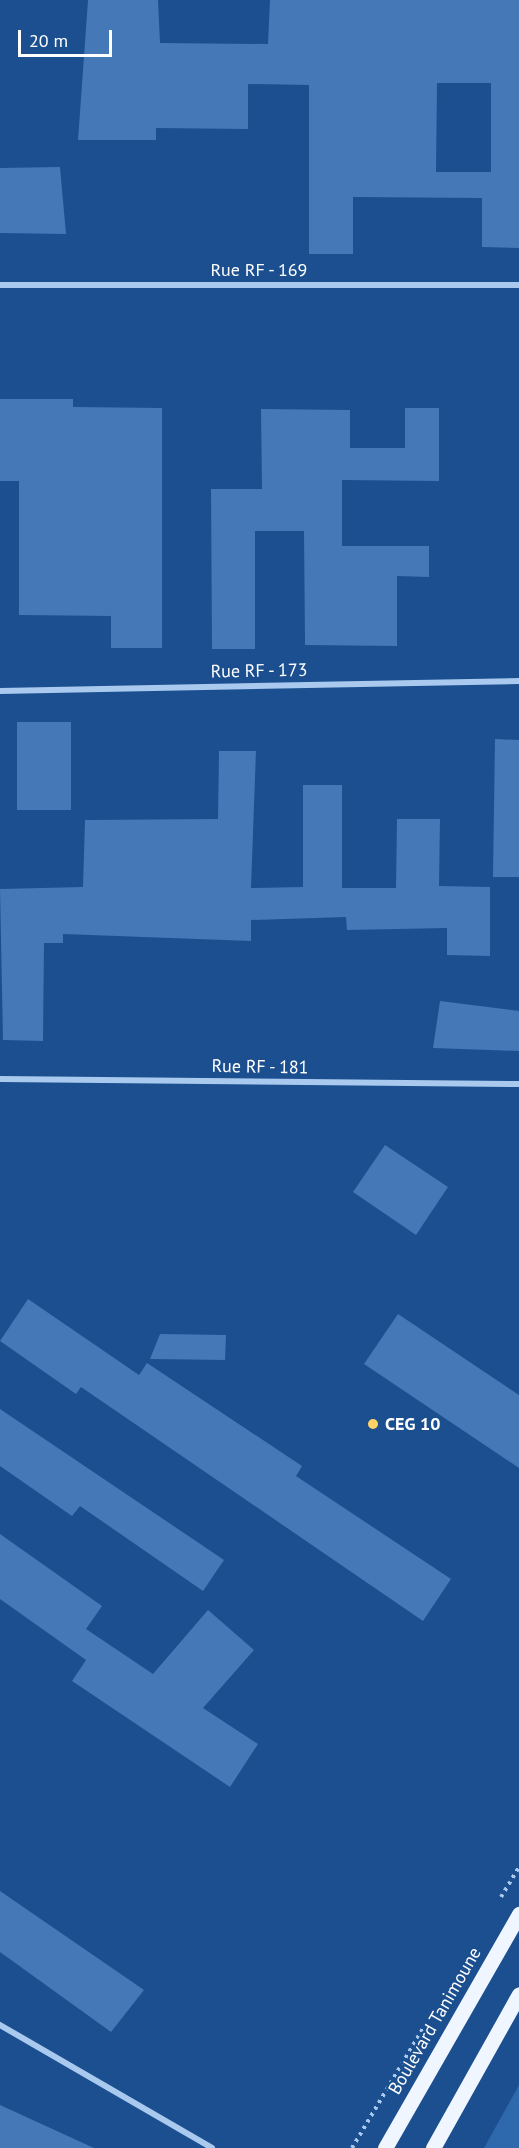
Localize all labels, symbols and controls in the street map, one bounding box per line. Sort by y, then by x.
scale bar [21,18,116,56]
text: 20 m [29,29,68,52]
street label: Rue RF - 169 [209,259,309,281]
street label: Rue RF - 173 [209,659,309,683]
street label: Rue RF - 181 [210,1055,310,1079]
place label: CEG 10 [385,1413,440,1435]
marker: CEG 10 [366,1417,380,1431]
street label: Boulevard Tanimoune [384,1943,486,2099]

